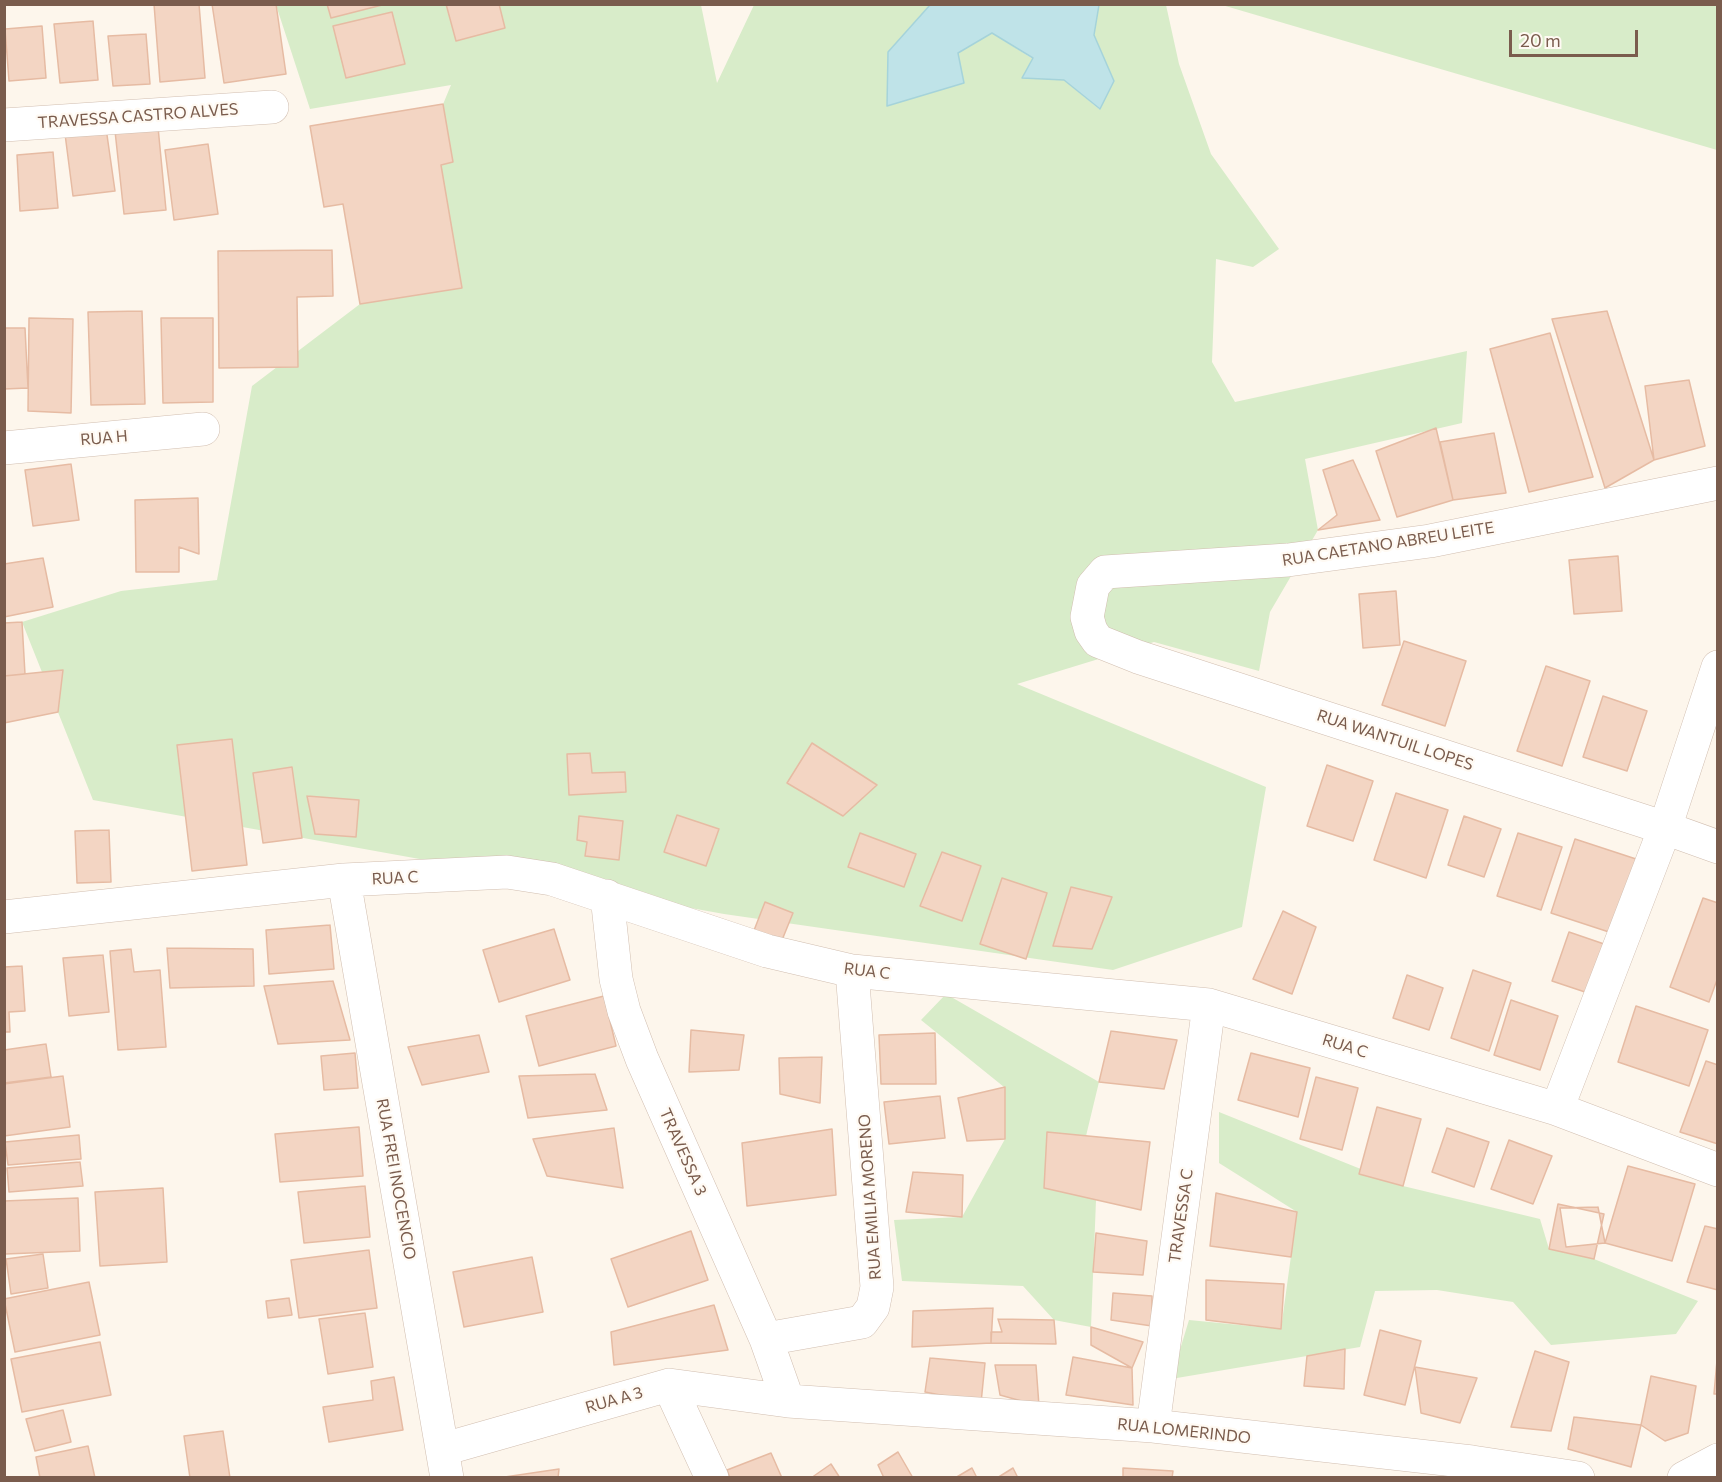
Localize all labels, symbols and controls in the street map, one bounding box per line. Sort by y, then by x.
scale bar [1512,18,1641,56]
text: 20 m [1520,29,1561,51]
street label: TRAVESSA CASTRO ALVES [37,99,239,133]
street label: RUA H [79,426,129,450]
street label: RUA CAETANO ABREU LEITE [1281,518,1495,570]
street label: RUA WANTUIL LOPES [1314,706,1476,774]
street label: RUA C [371,867,419,889]
street label: RUA C [843,959,891,983]
street label: RUA C [1320,1030,1370,1062]
street label: RUA FREI INOCENCIO [372,1097,420,1261]
street label: TRAVESSA 3 [655,1105,711,1199]
street label: RUA EMILIA MORENO [855,1113,885,1281]
street label: TRAVESSA C [1165,1168,1197,1264]
street label: RUA A 3 [583,1383,645,1417]
street label: RUA LOMERINDO [1116,1414,1252,1448]

